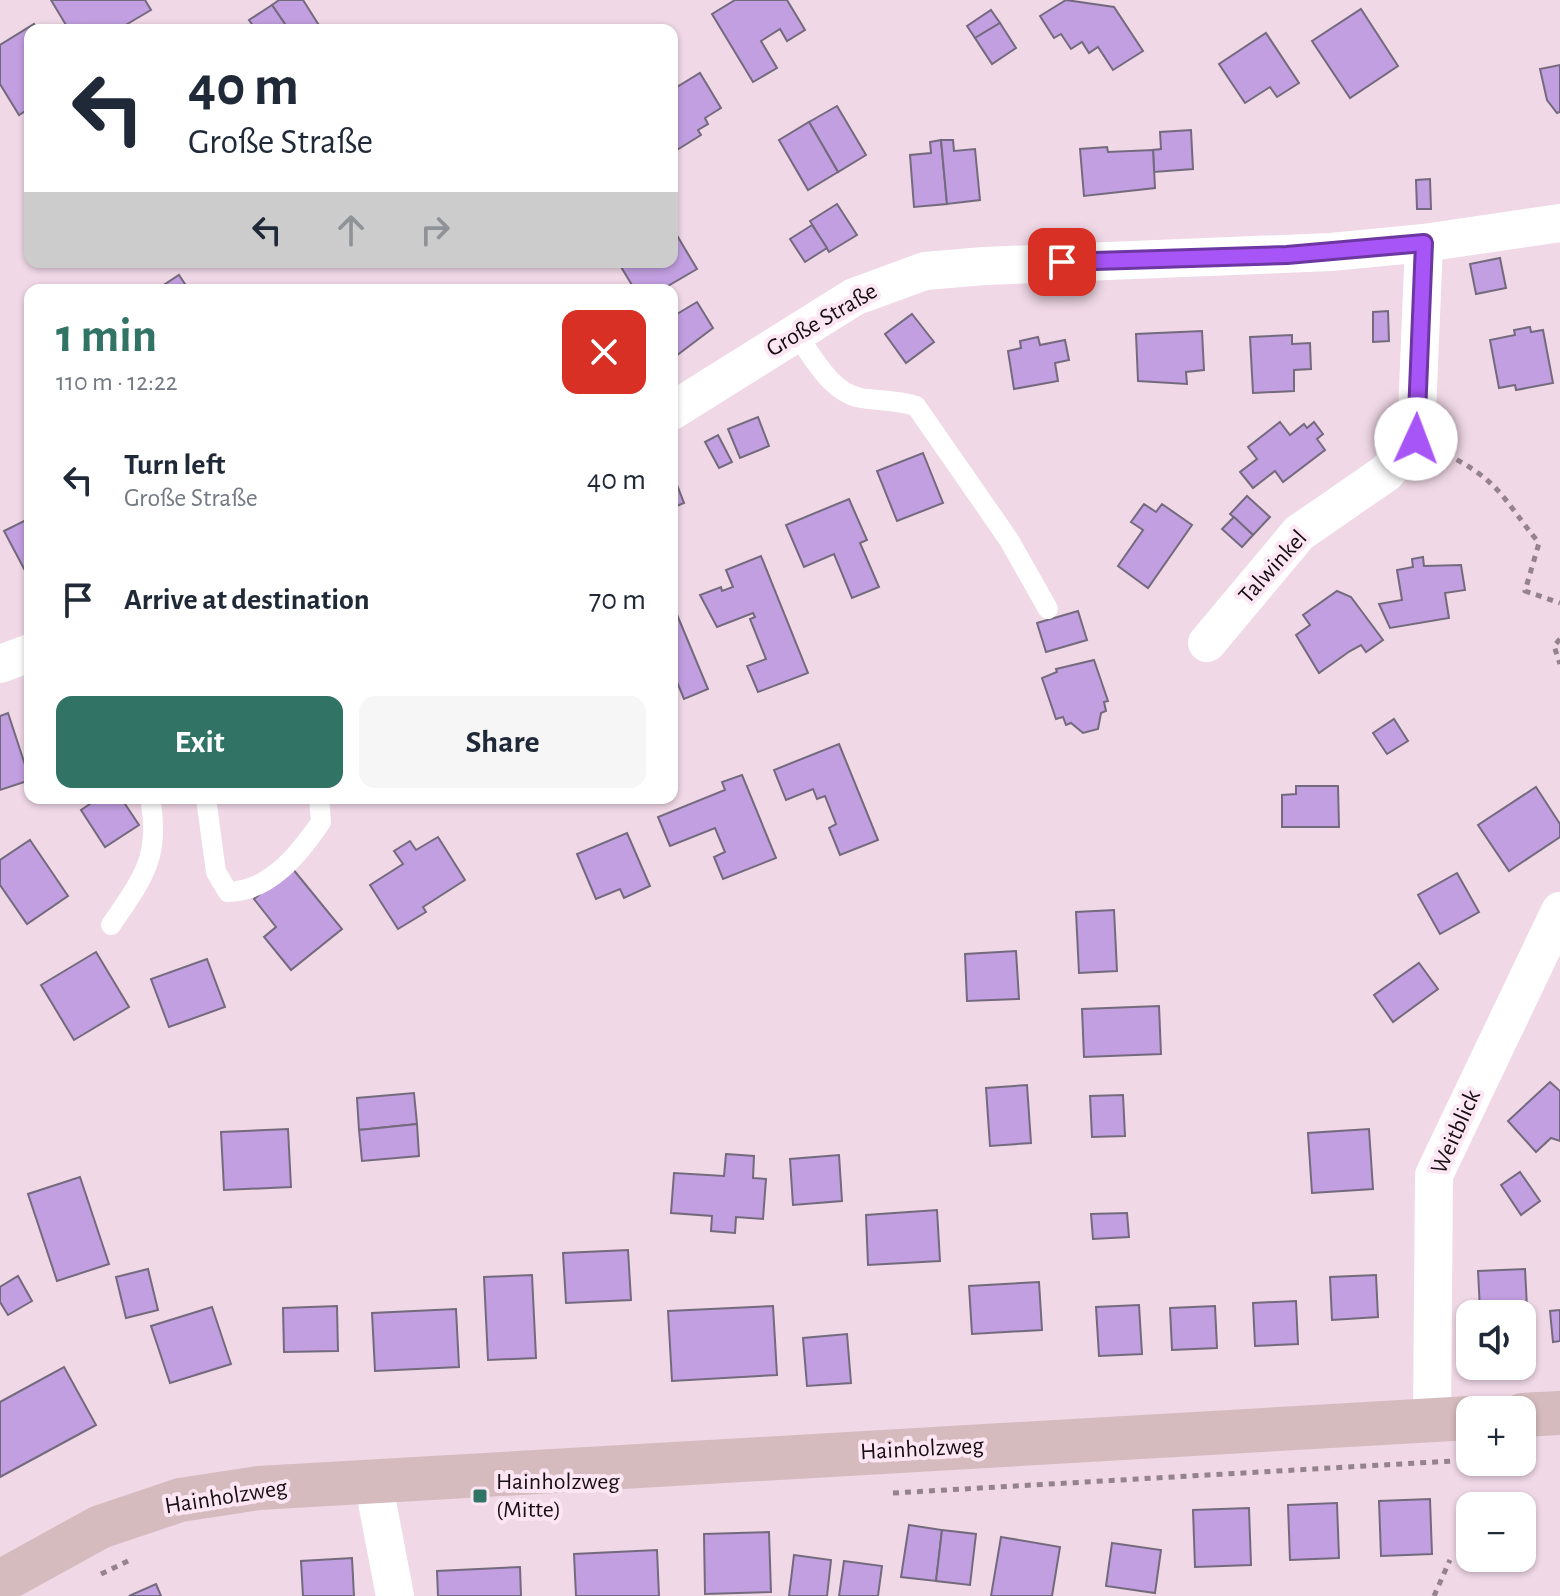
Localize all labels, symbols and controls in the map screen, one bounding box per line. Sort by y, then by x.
icon: left [56,56,160,160]
text: 40 m [188,59,299,115]
text: Große Straße [188,124,373,160]
icon: left [245,208,289,252]
icon: ahead [329,208,373,252]
icon: right [413,208,457,252]
pin [1028,228,1096,296]
icon: arrive [1040,240,1084,284]
street label: Große Straße [763,279,881,361]
button: close [562,310,646,394]
text: 1 min [56,313,157,361]
text: 110 m · 12:22 [56,369,178,395]
position arrow [1374,397,1458,481]
text: Turn left [124,450,225,480]
icon: left [56,458,100,502]
text: 40 m [587,465,646,495]
text: Große Straße [124,485,258,511]
street label: Talwinkel [1234,526,1312,608]
icon: arrive [56,578,100,622]
text: Arrive at destination [124,585,370,615]
text: 70 m [589,585,646,615]
button: Exit [56,696,343,788]
button: Share [359,696,646,788]
street label: Weitblick [1427,1086,1485,1178]
map controls [1456,1300,1536,1572]
button: sound [1456,1300,1536,1380]
button: + [1456,1396,1536,1476]
street label: Hainholzweg [860,1434,985,1464]
place label: Hainholzweg (Mitte) [496,1470,620,1522]
street label: Hainholzweg [163,1475,289,1519]
marker: Hainholzweg (Mitte) [471,1487,489,1505]
button: − [1456,1492,1536,1572]

